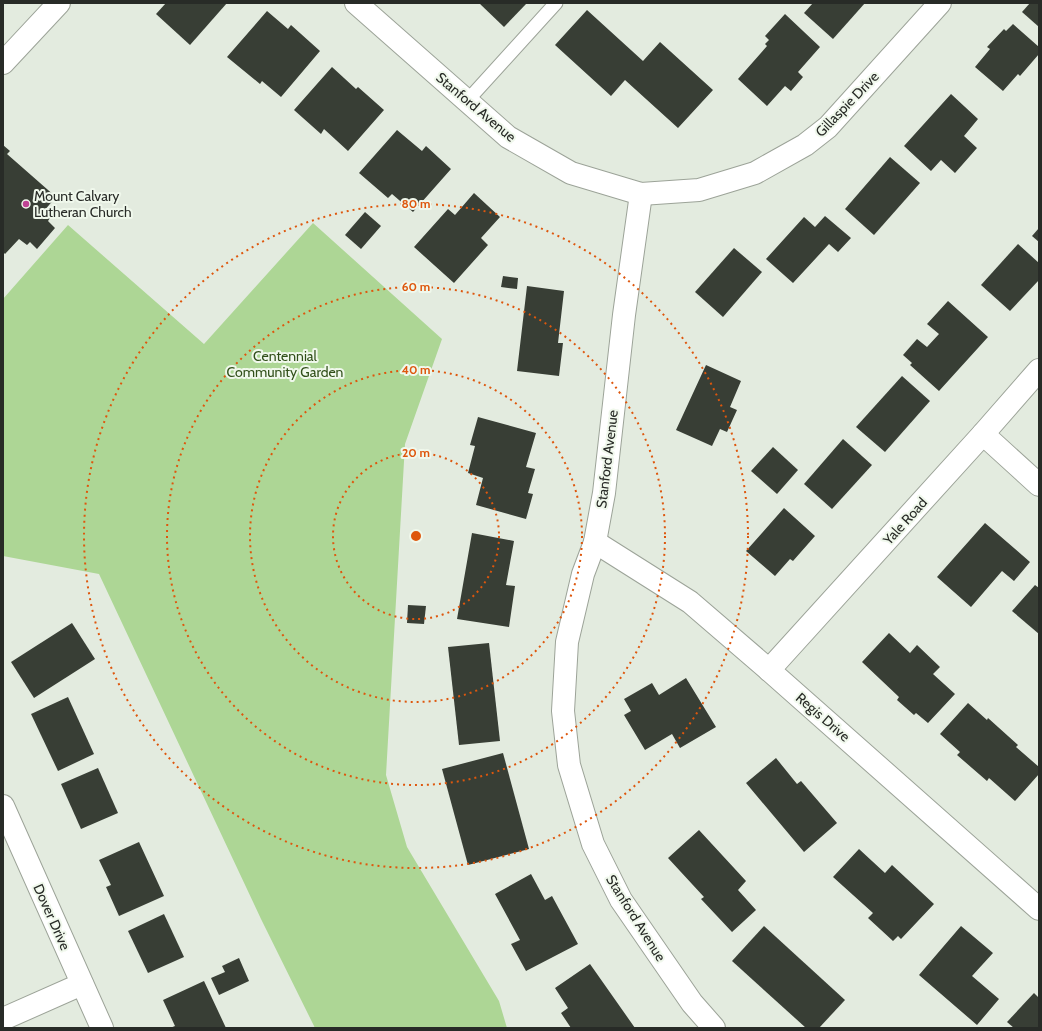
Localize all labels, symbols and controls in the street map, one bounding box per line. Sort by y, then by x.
street label: Stanford Avenue [432,68,520,146]
street label: Gillaspie Drive [811,68,883,140]
place label: Mount Calvary Lutheran Church [34,187,131,221]
text: 80 m [402,196,430,211]
marker: Mount Calvary Lutheran Church [21,199,31,209]
text: 60 m [402,279,430,294]
park label: Centennial Community Garden [227,347,344,381]
text: 40 m [401,362,431,377]
street label: Stanford Avenue [592,409,622,509]
text: 20 m [402,445,430,460]
street label: Yale Road [878,494,931,549]
centre of rings [409,529,423,543]
street label: Regis Drive [792,689,854,745]
street label: Stanford Avenue [602,871,670,965]
street label: Dover Drive [29,881,75,953]

